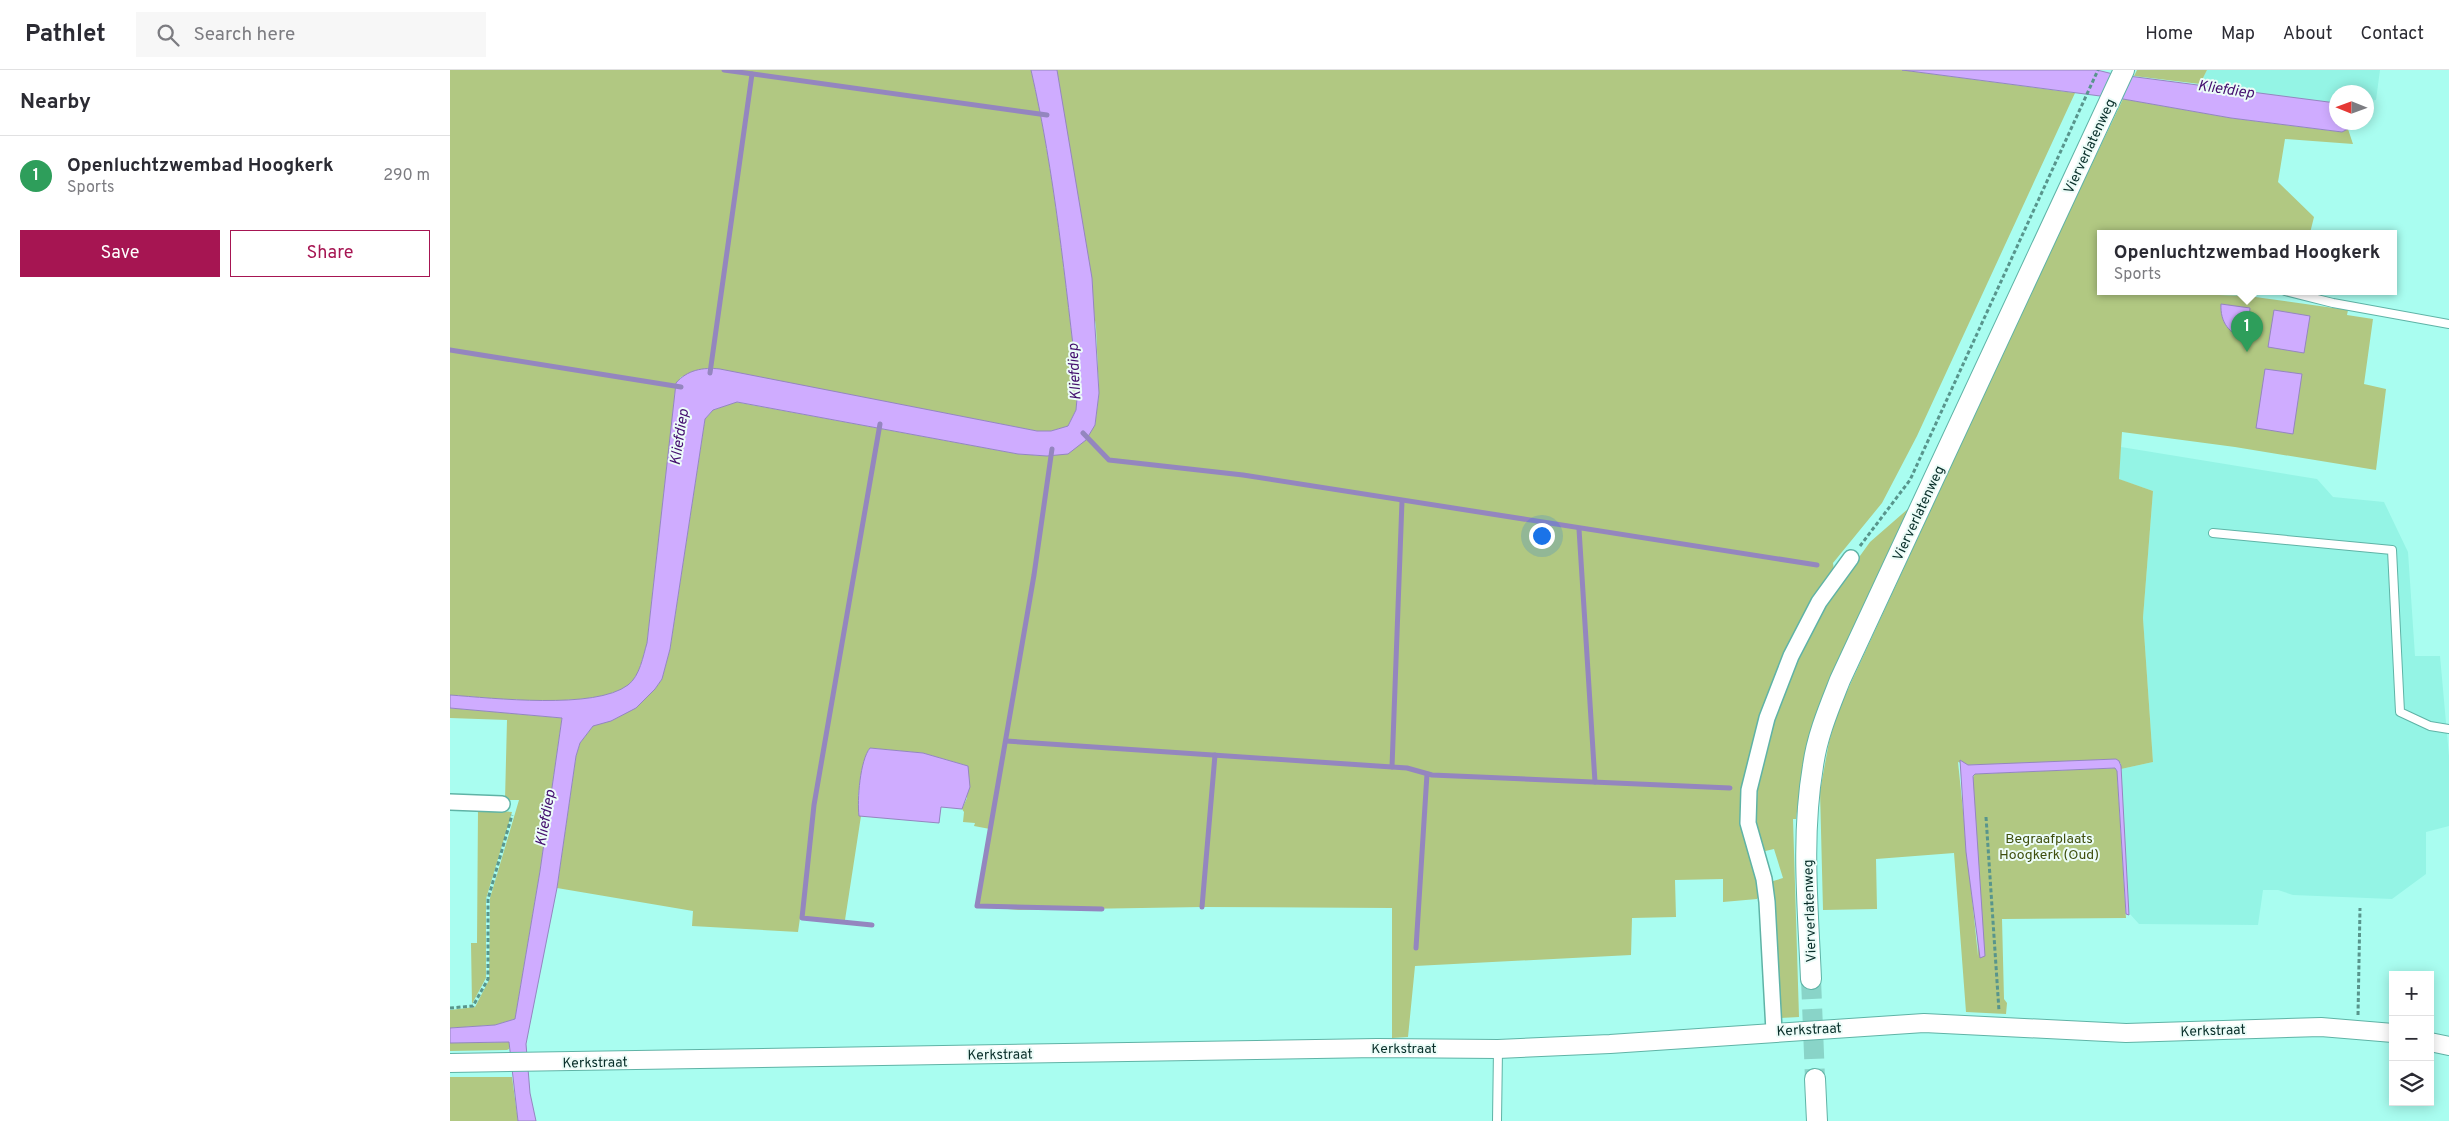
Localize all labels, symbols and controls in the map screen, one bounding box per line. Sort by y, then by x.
search box [136,12,486,57]
text: Pathlet [25,20,106,50]
icon: search [154,21,182,49]
text: Search here [194,23,295,47]
text: Home [2145,23,2193,46]
text: Map [2221,23,2255,46]
text: About [2283,23,2332,46]
text: Contact [2360,23,2424,46]
water label: Kliefdiep [2196,77,2256,104]
north arrow [2329,85,2374,130]
text: Nearby [20,89,91,116]
street label: Vierverlatenweg [2061,96,2120,197]
text: Openluchtzwembad Hoogkerk [67,154,334,178]
text: 1 [33,166,39,186]
text: 290 m [383,166,430,186]
text: Sports [67,178,115,198]
button: Save [20,230,220,277]
button: Share [230,230,430,277]
popup [2097,230,2397,295]
text: Openluchtzwembad Hoogkerk [2114,241,2380,265]
text: Sports [2114,265,2161,285]
pin: 1 [2231,311,2263,352]
water label: Kliefdiep [1064,342,1086,401]
water label: Kliefdiep [667,407,694,467]
street label: Vierverlatenweg [1890,463,1949,564]
your location [1529,523,1555,549]
water label: Kliefdiep [532,788,561,848]
park label: Begraafplaats Hoogkerk (Oud) [1999,831,2099,864]
street label: Vierverlatenweg [1800,859,1821,963]
map controls [2389,971,2434,1106]
button: + [2389,971,2434,1016]
button: − [2389,1016,2434,1061]
street label: Kerkstraat [1776,1020,1842,1041]
street label: Kerkstraat [2180,1022,2246,1041]
street label: Kerkstraat [1371,1041,1437,1058]
street label: Kerkstraat [967,1046,1033,1065]
street label: Kerkstraat [562,1054,628,1073]
button: layers [2389,1061,2434,1106]

